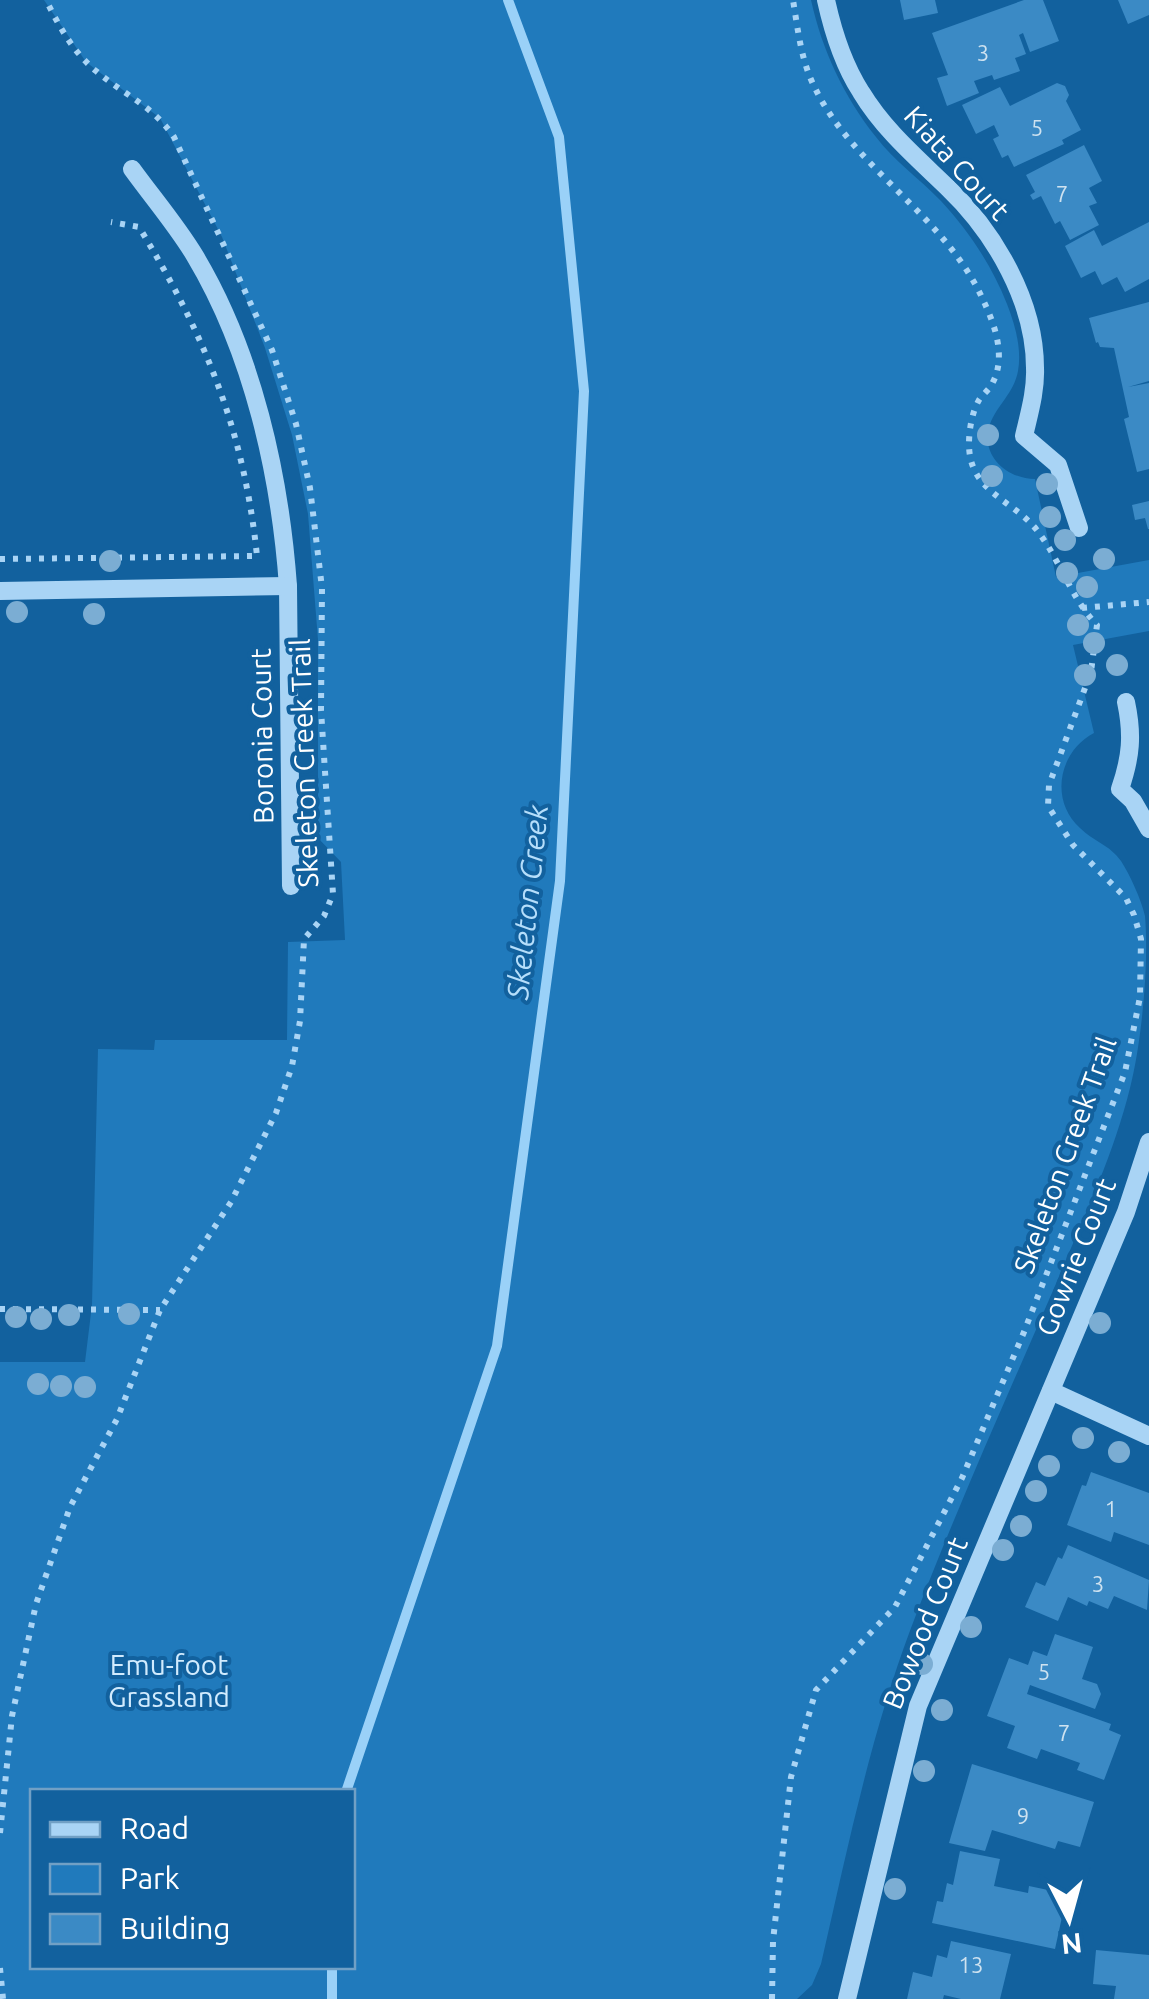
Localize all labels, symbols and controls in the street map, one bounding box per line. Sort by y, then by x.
house number: 3 [977,40,989,65]
street label: Kiata Court [898,100,1016,226]
house number: 5 [1031,115,1043,140]
house number: 7 [1056,181,1068,206]
street label: Skeleton Creek Trail [284,638,323,888]
street label: Boronia Court [244,648,279,824]
water label: Skeleton Creek [500,802,554,1002]
street label: Skeleton Creek Trail [1007,1032,1122,1277]
street label: Gowrie Court [1030,1174,1121,1340]
house number: 1 [1105,1496,1117,1521]
street label: Bowood Court [876,1532,973,1713]
house number: 3 [1092,1571,1104,1596]
park label: Emu-foot Grassland [108,1649,230,1712]
house number: 5 [1038,1659,1050,1684]
house number: 7 [1058,1720,1070,1745]
legend [30,1789,355,1969]
house number: 9 [1017,1803,1029,1828]
text: Road [120,1811,189,1845]
text: Park [120,1861,180,1895]
north arrow [1019,1869,1119,1969]
text: Building [120,1911,231,1945]
text: N [1060,1928,1084,1961]
house number: 13 [959,1952,983,1977]

